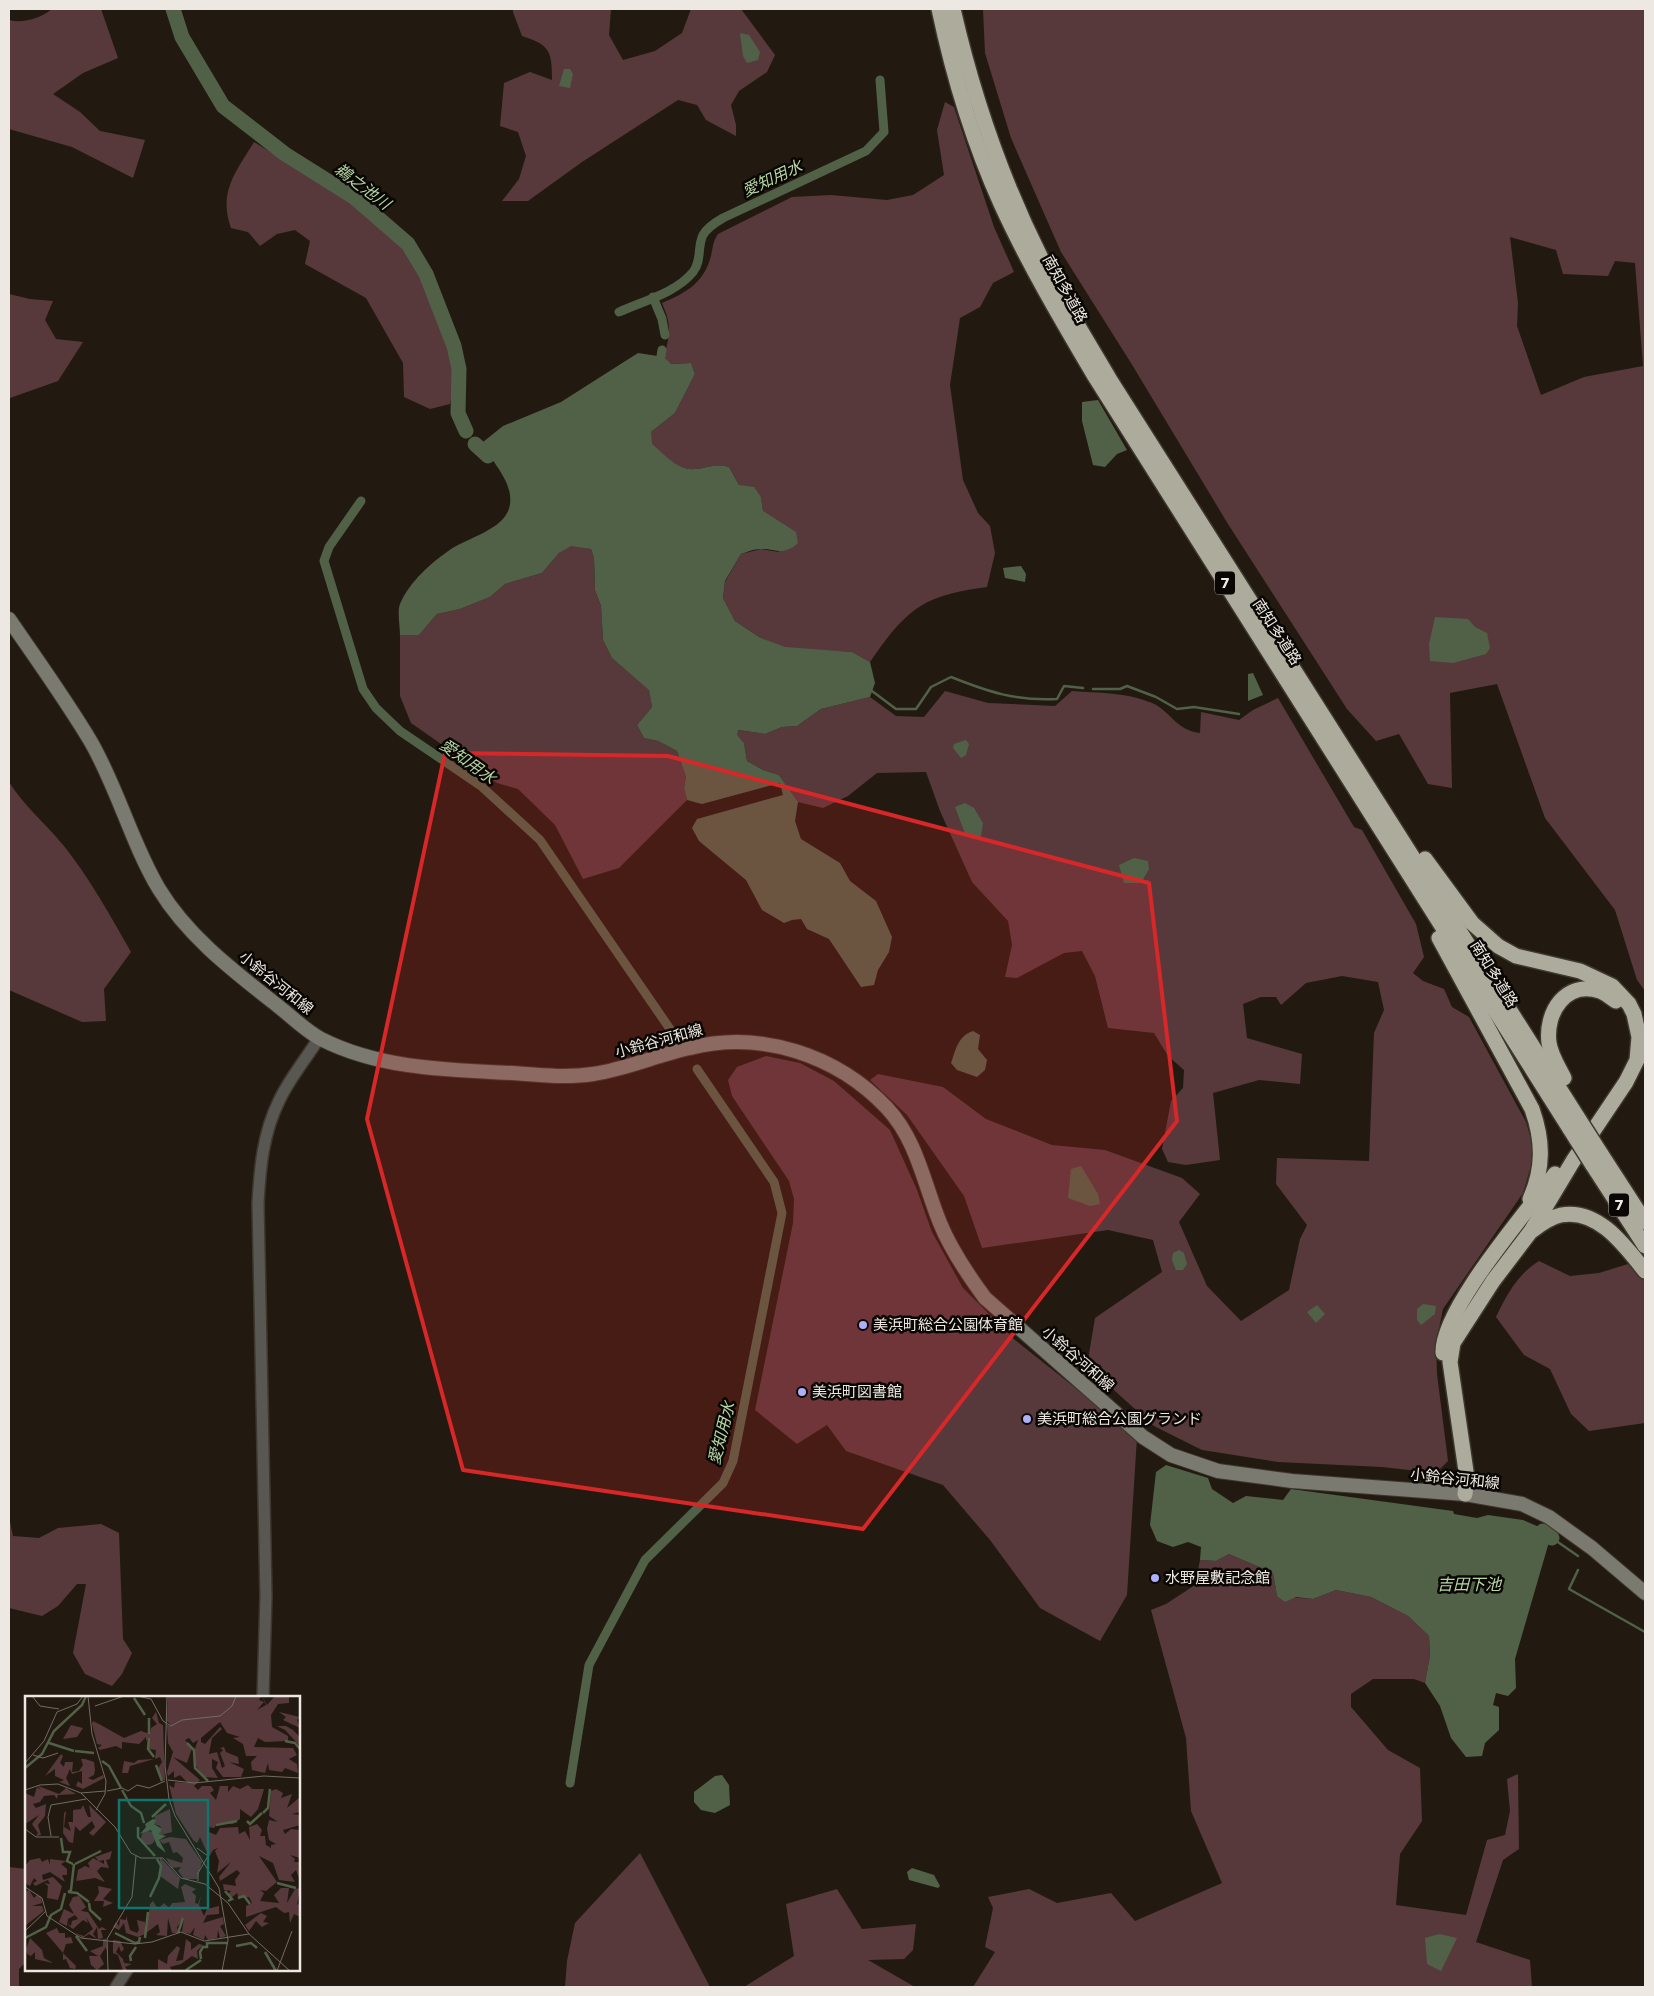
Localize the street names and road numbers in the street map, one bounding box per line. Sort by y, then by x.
street label: 南知多道路 [1039,252,1091,326]
road number: 7 [1215,572,1235,594]
street label: 南知多道路 [1249,596,1305,668]
street label: 南知多道路 [1466,937,1522,1011]
street label: 小鈴谷河和線 [235,948,317,1018]
street label: 小鈴谷河和線 [613,1021,705,1061]
road number: 7 [1609,1194,1629,1216]
street label: 小鈴谷河和線 [1038,1323,1118,1395]
street label: 小鈴谷河和線 [1409,1465,1501,1493]

